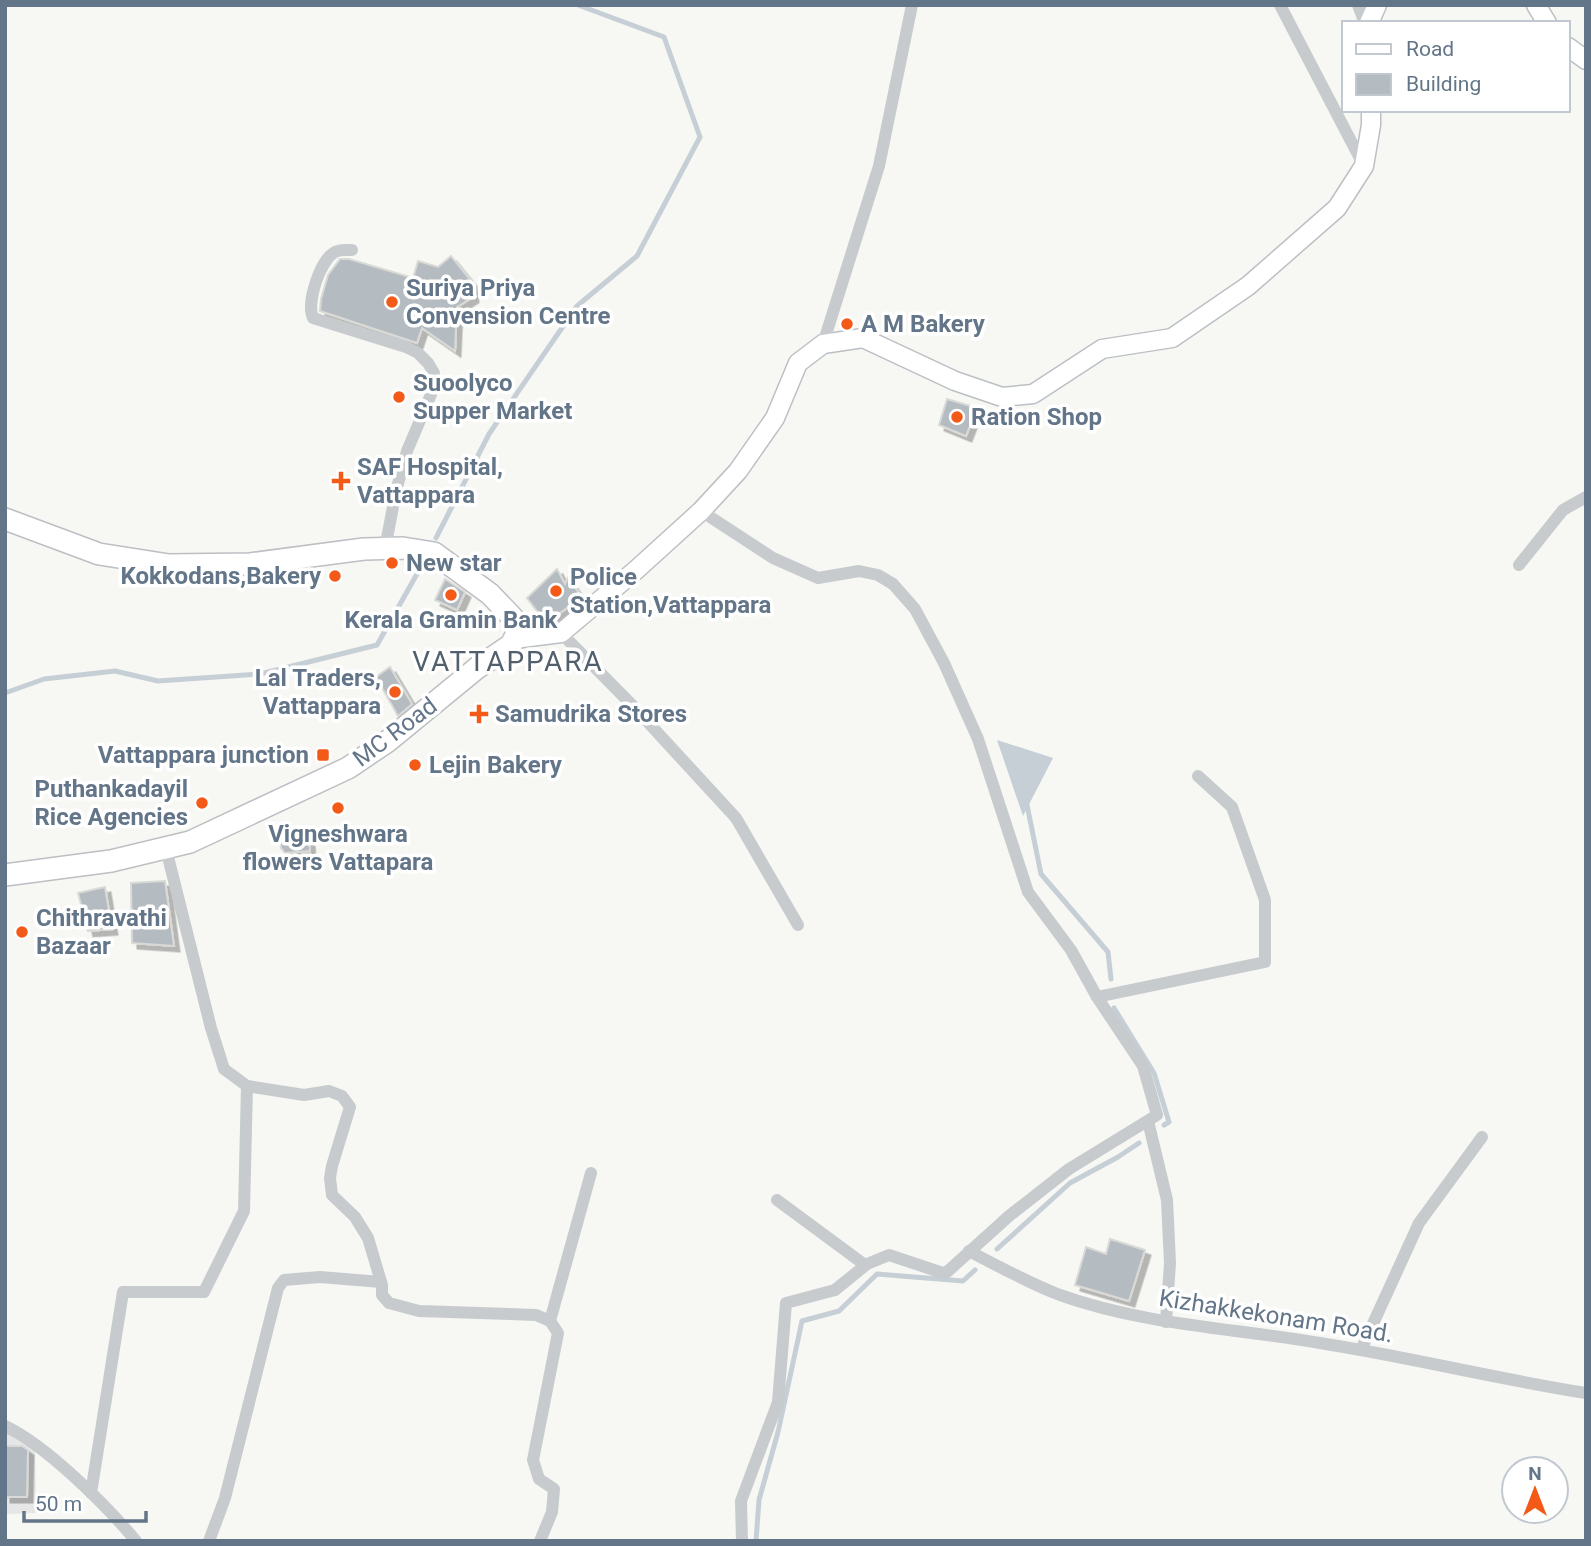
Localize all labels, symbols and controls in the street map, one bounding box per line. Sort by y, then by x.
legend [1342,21,1570,112]
text: Road [1406,37,1454,61]
text: Building [1406,72,1481,96]
place label: Suriya Priya Convension Centre [406,274,611,330]
marker: Suriya Priya Convension Centre [384,294,400,310]
place label: A M Bakery [861,310,986,338]
marker: A M Bakery [839,316,855,332]
place label: Suoolyco Supper Market [413,369,572,425]
marker: Suoolyco Supper Market [391,389,407,405]
place label: Ration Shop [971,403,1102,431]
marker: Ration Shop [949,409,965,425]
place label: SAF Hospital, Vattappara [357,453,503,509]
marker: SAF Hospital, Vattappara [331,471,351,491]
place label: New star [406,549,502,577]
marker: New star [384,555,400,571]
place label: Kokkodans,Bakery [120,562,322,590]
place label: Police Station,Vattappara [570,563,771,619]
marker: Kokkodans,Bakery [327,568,343,584]
marker: Police Station,Vattappara [548,583,564,599]
marker: Kerala Gramin Bank [443,587,459,603]
place label: Kerala Gramin Bank [345,606,559,634]
district label: VATTAPPARA [412,645,604,678]
place label: Lal Traders, Vattappara [255,664,381,720]
marker: Lal Traders, Vattappara [387,684,403,700]
street label: MC Road [348,691,442,773]
place label: Samudrika Stores [495,700,687,728]
marker: Samudrika Stores [469,704,489,724]
place label: Vattappara junction [98,741,309,769]
marker: Vattappara junction [315,747,331,763]
place label: Lejin Bakery [429,751,563,779]
marker: Lejin Bakery [407,757,423,773]
place label: Puthankadayil Rice Agencies [34,775,188,831]
marker: Puthankadayil Rice Agencies [194,795,210,811]
marker: Vigneshwara flowers Vattapara [330,800,346,816]
place label: Vigneshwara flowers Vattapara [243,820,433,876]
place label: Chithravathi Bazaar [36,904,167,960]
marker: Chithravathi Bazaar [14,924,30,940]
street label: Kizhakkekonam Road. [1157,1284,1395,1348]
north arrow [1500,1455,1570,1525]
text: N [1528,1462,1542,1485]
scale bar [24,1480,147,1524]
text: 50 m [35,1492,82,1516]

